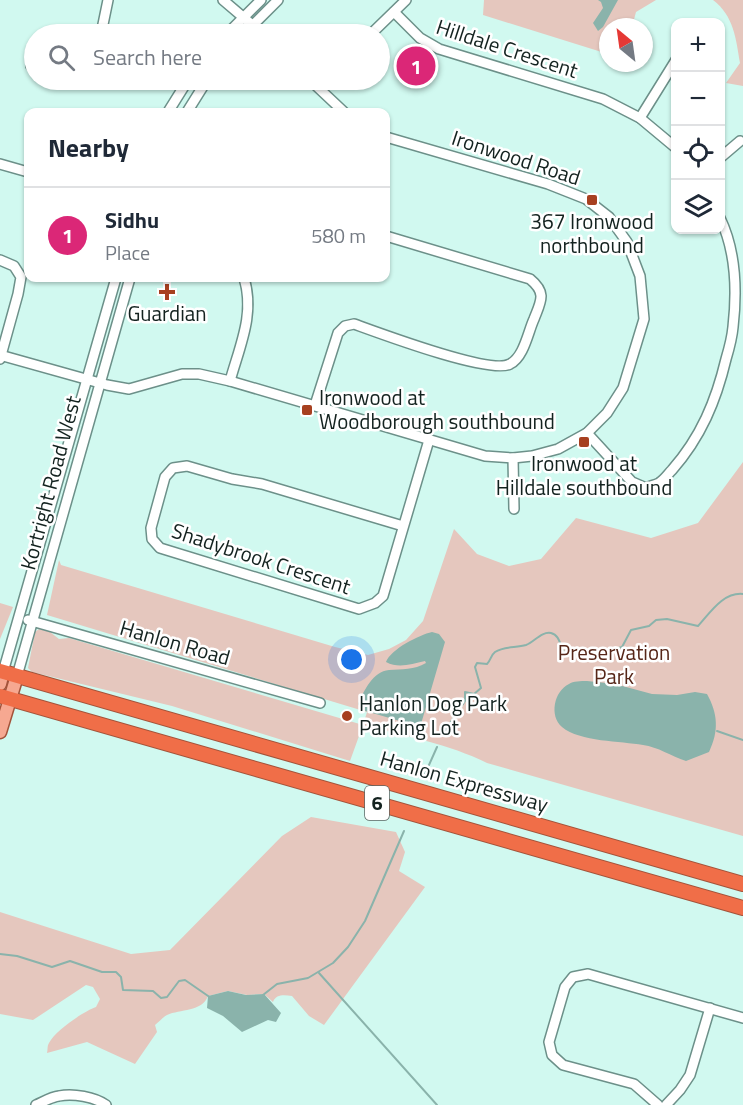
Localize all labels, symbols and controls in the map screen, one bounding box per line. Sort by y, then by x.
street label: Hilldale Crescent [432,10,583,86]
north arrow [599,18,653,72]
map controls [671,18,725,234]
button: + [671,18,725,72]
search box [24,24,390,90]
text: Search here [93,40,202,74]
icon: search [45,41,78,74]
pin: 1 [396,44,436,88]
button: − [671,72,725,126]
street label: Ironwood Road [448,121,585,193]
button: locate [671,126,725,180]
text: Nearby [48,128,129,167]
button: layers [671,180,725,234]
marker: 367 Ironwood northbound [585,193,599,207]
text: Sidhu [105,203,159,237]
place label: 367 Ironwood northbound [530,205,654,261]
text: 1 [62,220,73,251]
text: 580 m [311,220,366,251]
text: Place [105,237,150,268]
marker: Guardian [160,285,174,299]
place label: Guardian [127,297,207,329]
place label: Ironwood at Woodborough southbound [319,381,555,437]
street label: Kortright Road West [11,391,89,573]
marker: Ironwood at Woodborough southbound [300,403,314,417]
marker: Ironwood at Hilldale southbound [577,435,591,449]
place label: Ironwood at Hilldale southbound [496,447,672,503]
street label: Shadybrook Crescent [168,514,355,602]
street label: Hanlon Road [116,611,234,673]
park label: Preservation Park [558,636,670,692]
your location [337,645,366,674]
place label: Hanlon Dog Park Parking Lot [359,687,507,743]
marker: Hanlon Dog Park Parking Lot [340,709,354,723]
street label: Hanlon Expressway [376,742,552,820]
road number: 6 [365,786,389,820]

